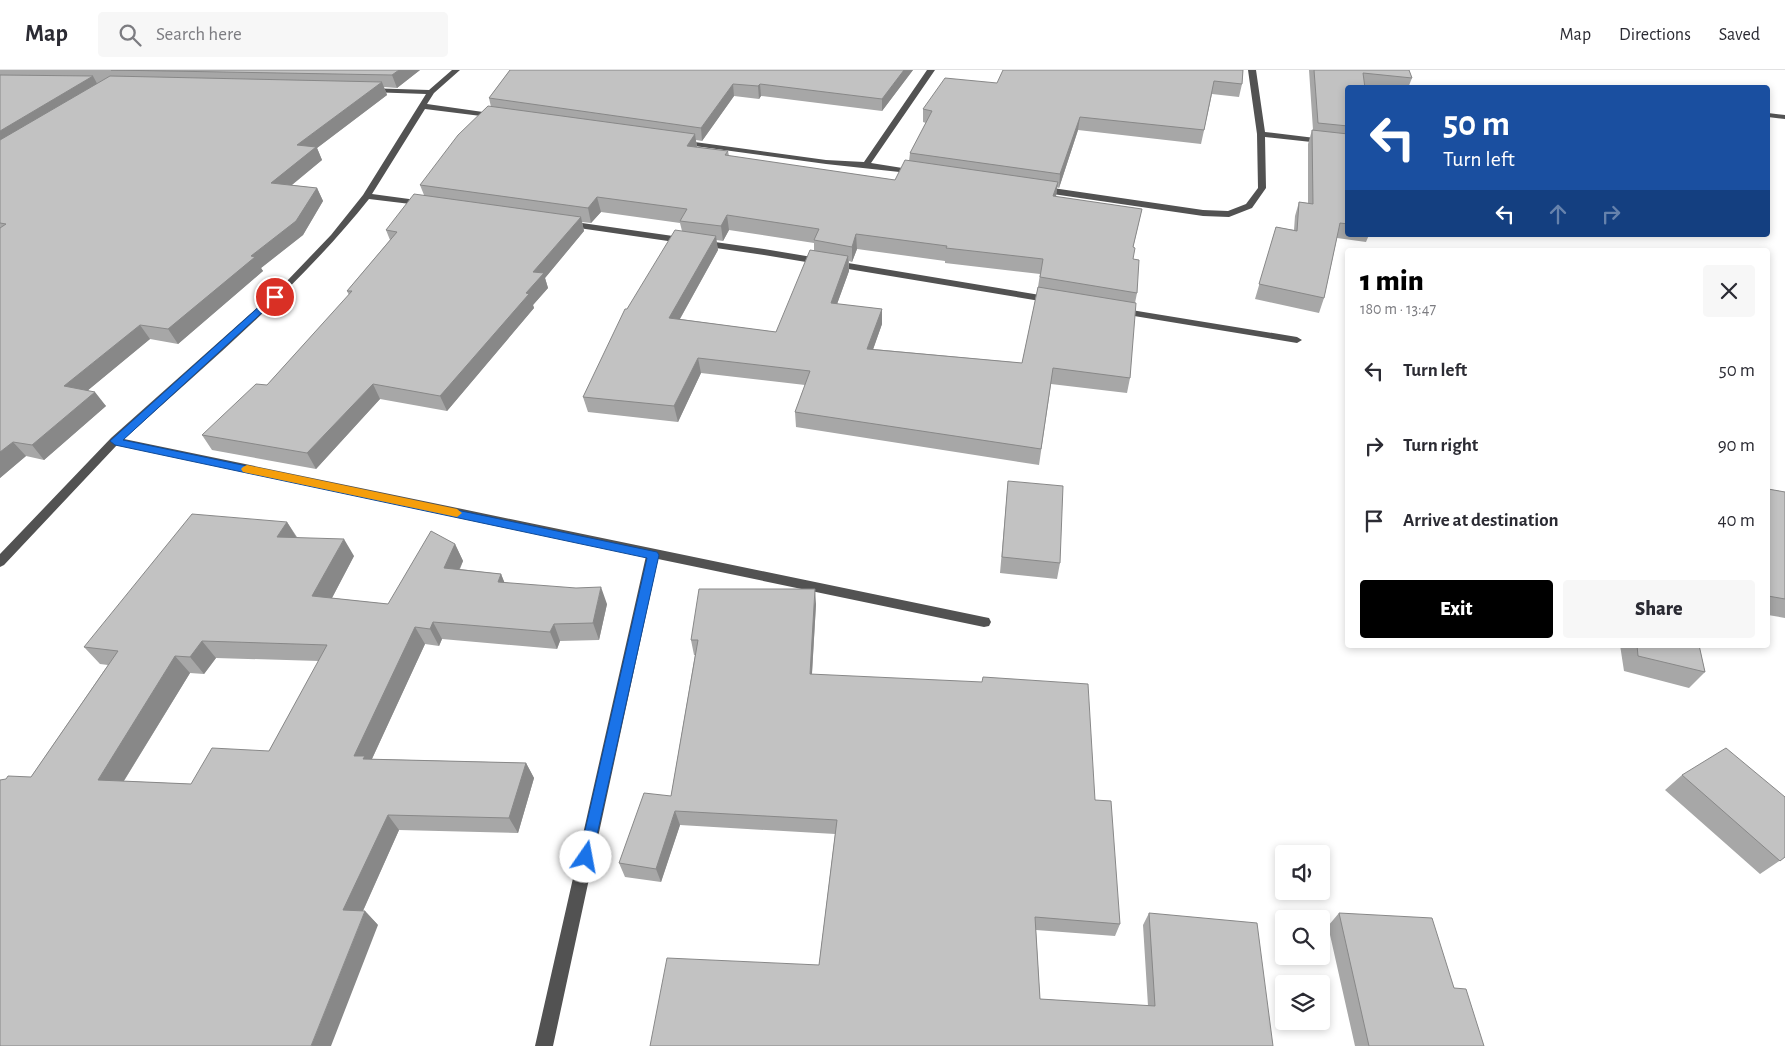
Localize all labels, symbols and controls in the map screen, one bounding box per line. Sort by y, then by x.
search box [98,12,448,57]
icon: search [116,21,144,49]
text: Map [25,22,68,46]
text: Search here [156,25,242,44]
text: Map [1560,26,1591,44]
text: Directions [1619,26,1691,44]
text: Saved [1719,26,1760,44]
icon: left [1360,105,1425,170]
text: 50 m [1443,107,1510,142]
text: Turn left [1443,148,1515,170]
icon: left [1491,200,1519,228]
icon: ahead [1544,200,1572,228]
icon: right [1597,200,1625,228]
button: close [1703,265,1755,317]
text: 1 min [1360,266,1424,296]
pin [254,276,296,318]
icon: arrive [261,283,289,311]
text: 180 m · 13:47 [1360,301,1436,317]
icon: left [1360,357,1388,385]
text: Turn left [1403,361,1467,380]
text: 50 m [1719,361,1755,380]
icon: right [1360,432,1388,460]
text: Turn right [1403,436,1478,455]
text: 90 m [1718,436,1755,455]
icon: arrive [1360,507,1388,535]
text: Arrive at destination [1403,511,1559,530]
text: 40 m [1717,511,1755,530]
button: Exit [1360,580,1553,638]
button: Share [1563,580,1755,638]
position arrow [559,830,611,882]
map controls [1275,845,1330,1030]
button: sound [1275,845,1330,900]
button: search [1275,910,1330,965]
button: layers [1275,975,1330,1030]

